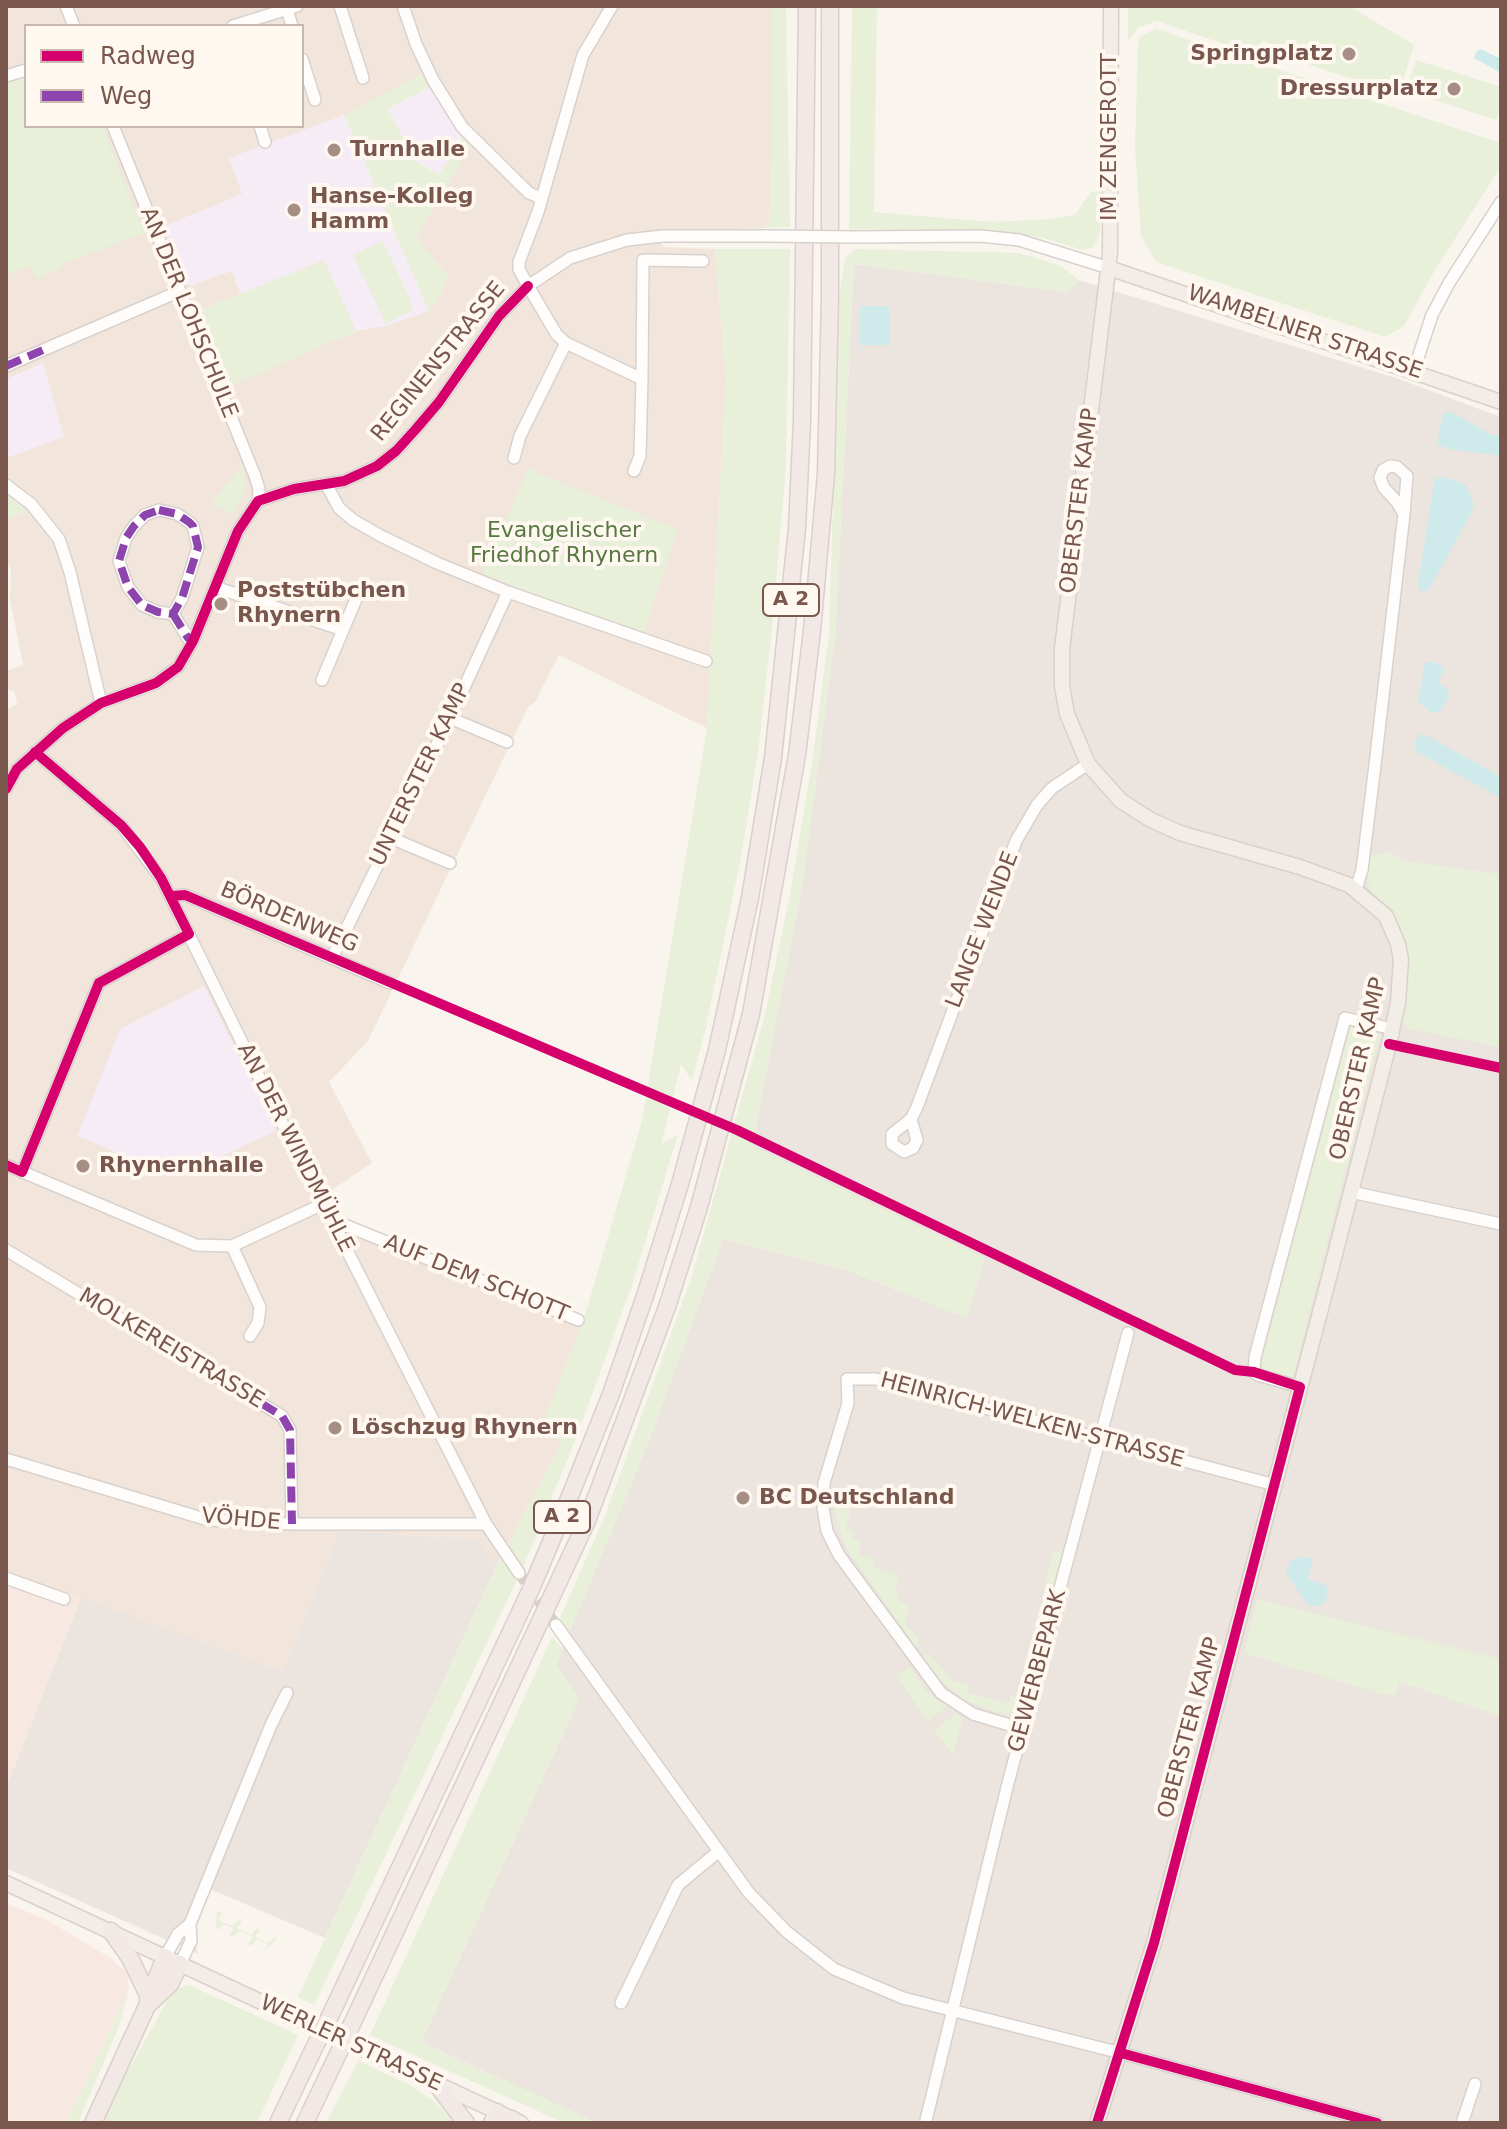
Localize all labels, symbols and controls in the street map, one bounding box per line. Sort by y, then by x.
legend [24,24,304,128]
place label: Springplatz [1190,41,1333,67]
text: Radweg [100,42,196,70]
marker: Springplatz [1340,45,1358,63]
street label: IM ZENGEROTT [1097,53,1123,221]
place label: Dressurplatz [1280,76,1438,102]
marker: Dressurplatz [1445,80,1463,98]
text: Weg [100,82,152,110]
place label: Turnhalle [350,137,465,163]
marker: Turnhalle [325,141,343,159]
place label: Hanse-Kolleg Hamm [310,184,474,236]
marker: Hanse-Kolleg Hamm [285,201,303,219]
street label: AN DER LOHSCHULE [134,204,242,422]
street label: REGINENSTRASSE [366,277,512,447]
street label: WAMBELNER STRASSE [1184,280,1426,386]
street label: OBERSTER KAMP [1056,407,1104,595]
park label: Evangelischer Friedhof Rhynern [470,518,658,570]
place label: Poststübchen Rhynern [237,578,406,630]
road number: A 2 [763,584,819,616]
marker: Poststübchen Rhynern [212,595,230,613]
street label: UNTERSTER KAMP [365,679,477,871]
street label: LANGE WENDE [941,848,1025,1012]
street label: BÖRDENWEG [216,877,362,959]
street label: OBERSTER KAMP [1325,975,1393,1163]
street label: AN DER WINDMÜHLE [231,1039,359,1257]
place label: Rhynernhalle [99,1153,264,1179]
marker: Rhynernhalle [74,1157,92,1175]
street label: AUF DEM SCHOTT [380,1230,572,1328]
street label: MOLKEREISTRASSE [74,1283,268,1415]
street label: HEINRICH-WELKEN-STRASSE [877,1368,1187,1474]
place label: Löschzug Rhynern [351,1415,578,1441]
marker: Löschzug Rhynern [326,1419,344,1437]
place label: BC Deutschland [759,1485,955,1511]
marker: BC Deutschland [734,1489,752,1507]
road number: A 2 [534,1501,590,1533]
street label: VÖHDE [200,1503,282,1537]
street label: GEWERBEPARK [1004,1587,1072,1755]
street label: OBERSTER KAMP [1153,1635,1227,1821]
street label: WERLER STRASSE [256,1990,446,2098]

